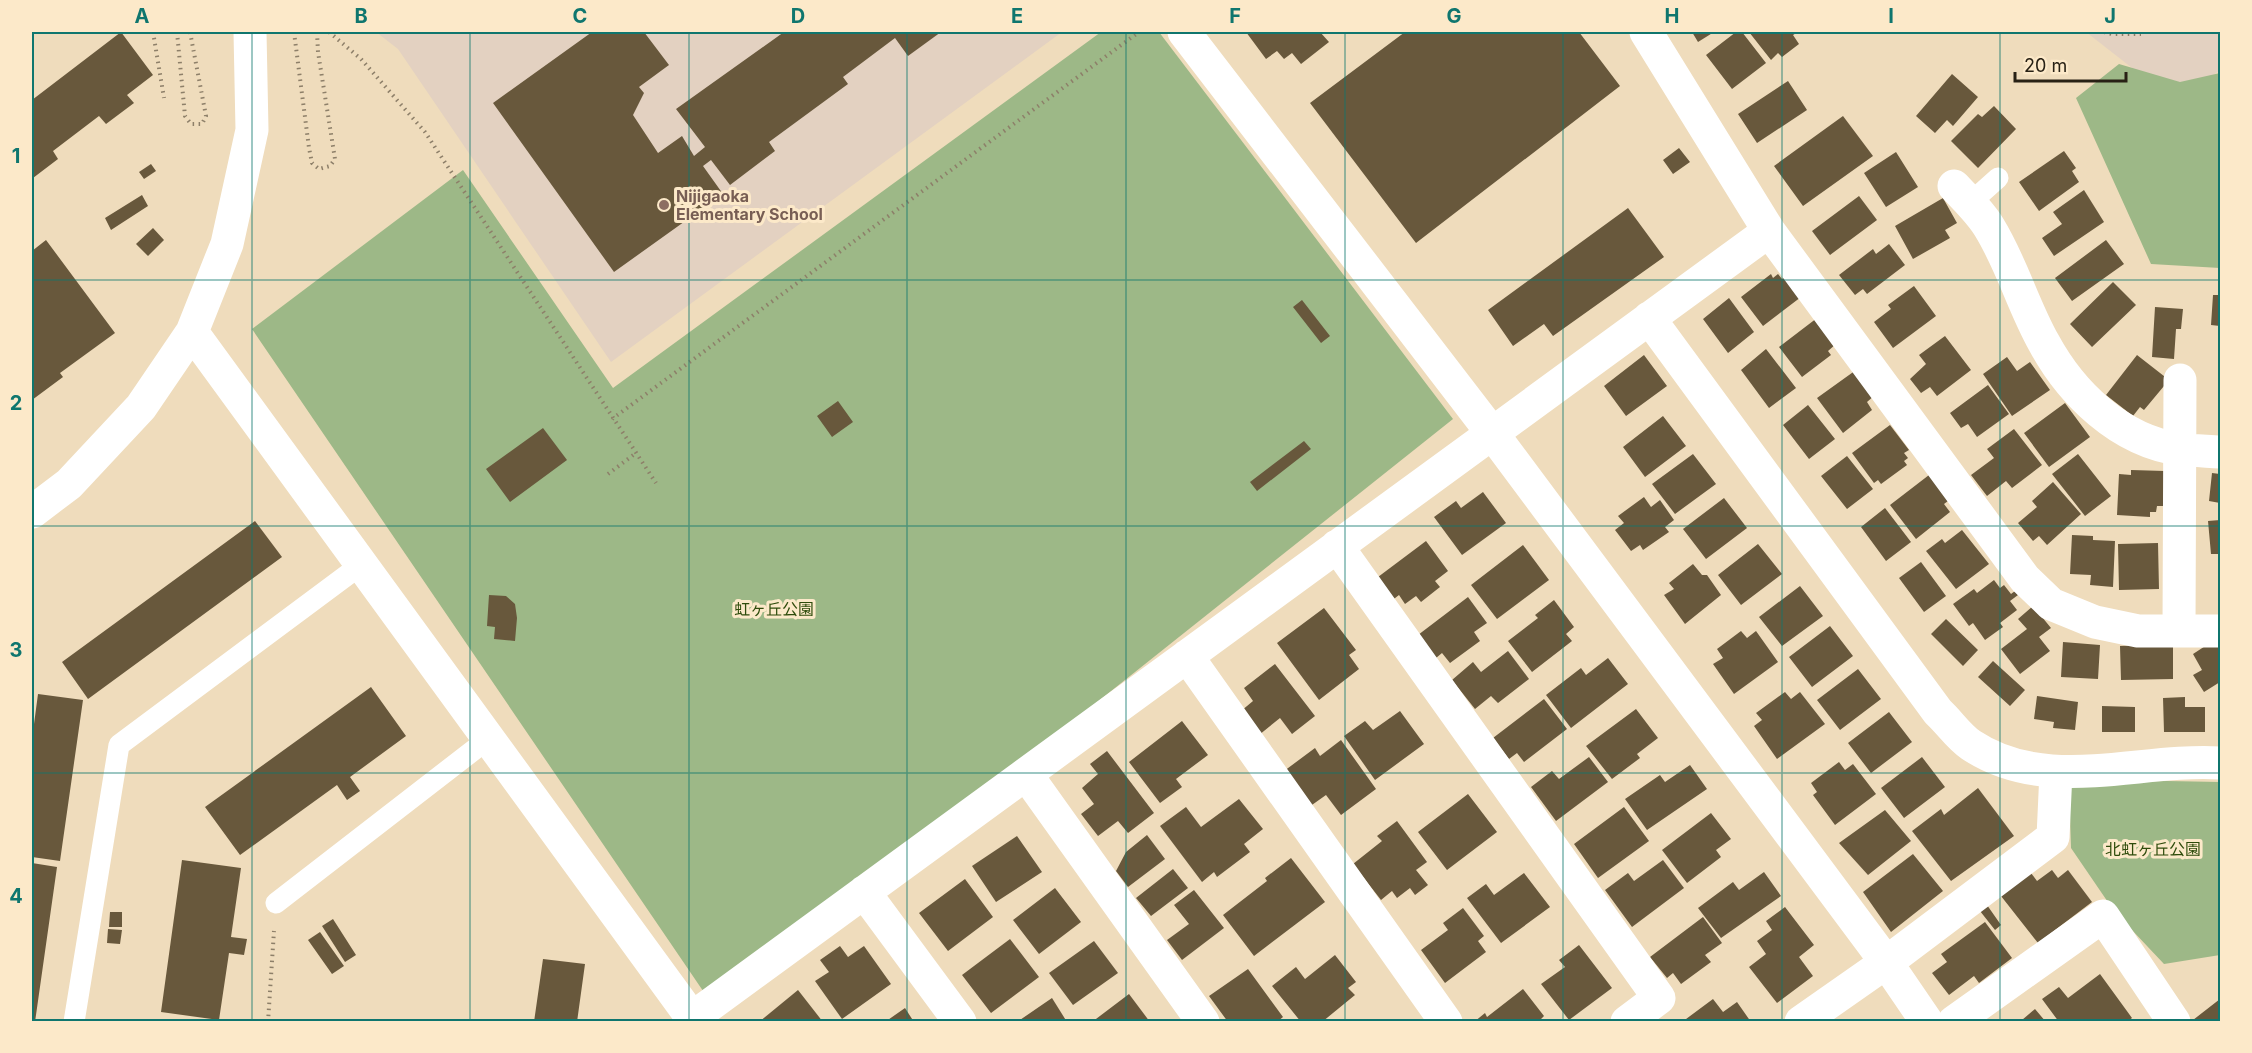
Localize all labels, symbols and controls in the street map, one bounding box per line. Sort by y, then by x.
text: A [135,4,150,28]
text: B [354,4,368,28]
text: C [573,4,587,28]
text: D [791,4,805,28]
text: E [1011,4,1023,28]
text: F [1229,4,1241,28]
text: G [1446,4,1462,28]
text: H [1665,4,1679,28]
text: I [1888,4,1894,28]
text: J [2104,4,2116,28]
scale bar [2015,45,2126,83]
text: 20 m [2024,55,2067,76]
text: 1 [12,144,20,168]
place label: Nijigaoka Elementary School [676,186,823,224]
marker: Nijigaoka Elementary School [657,198,671,212]
text: 2 [10,391,22,415]
park label: 虹ヶ丘公園 [734,599,814,619]
text: 3 [10,638,22,662]
park label: 北虹ヶ丘公園 [2105,839,2201,859]
text: 4 [9,884,23,908]

